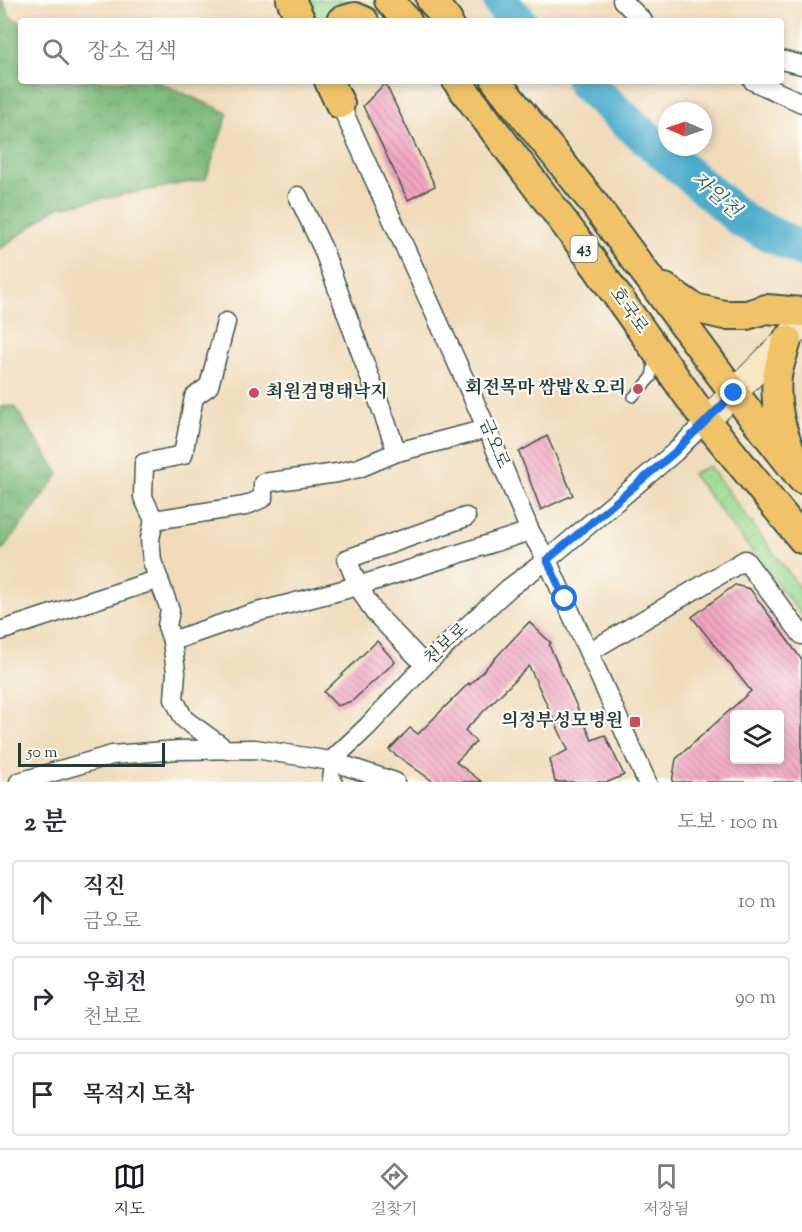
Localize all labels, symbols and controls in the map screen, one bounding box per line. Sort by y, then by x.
search box [18,18,784,84]
icon: search [39,35,72,68]
text: 장소 검색 [87,37,177,69]
north arrow [658,102,712,156]
water label: 자일천 [684,166,748,227]
road number: 43 [570,236,598,262]
street label: 호국로 [602,282,654,340]
place label: 회전목마 쌈밥＆오리 [465,376,626,402]
route end [720,379,746,405]
place label: 최원겸명태낙지 [266,380,388,406]
marker: 회전목마 쌈밥＆오리 [631,382,645,396]
marker: 최원겸명태낙지 [247,386,261,400]
street label: 금오로 [471,415,515,473]
route start [551,585,577,611]
street label: 천보로 [419,618,475,672]
place label: 의정부성모병원 [501,709,623,735]
map controls [730,710,784,764]
button: layers [730,710,784,764]
marker: 의정부성모병원 [628,715,642,729]
scale bar [18,740,165,768]
text: 50 m [27,742,58,765]
text: 2 분 [24,805,67,842]
text: 도보 · 100 m [677,809,778,838]
text: 직진 [83,872,126,904]
icon: ahead [26,886,59,919]
text: 10 m [738,888,776,917]
text: 금오로 [83,908,141,937]
text: 우회전 [83,968,147,1000]
icon: right [26,982,59,1015]
text: 90 m [735,984,776,1013]
text: 천보로 [83,1004,141,1033]
icon: arrive [26,1078,59,1111]
text: 목적지 도착 [83,1080,194,1112]
tab: 지도 [113,1160,146,1222]
tab: 길찾기 [371,1160,417,1222]
tab: 저장됨 [643,1160,689,1222]

